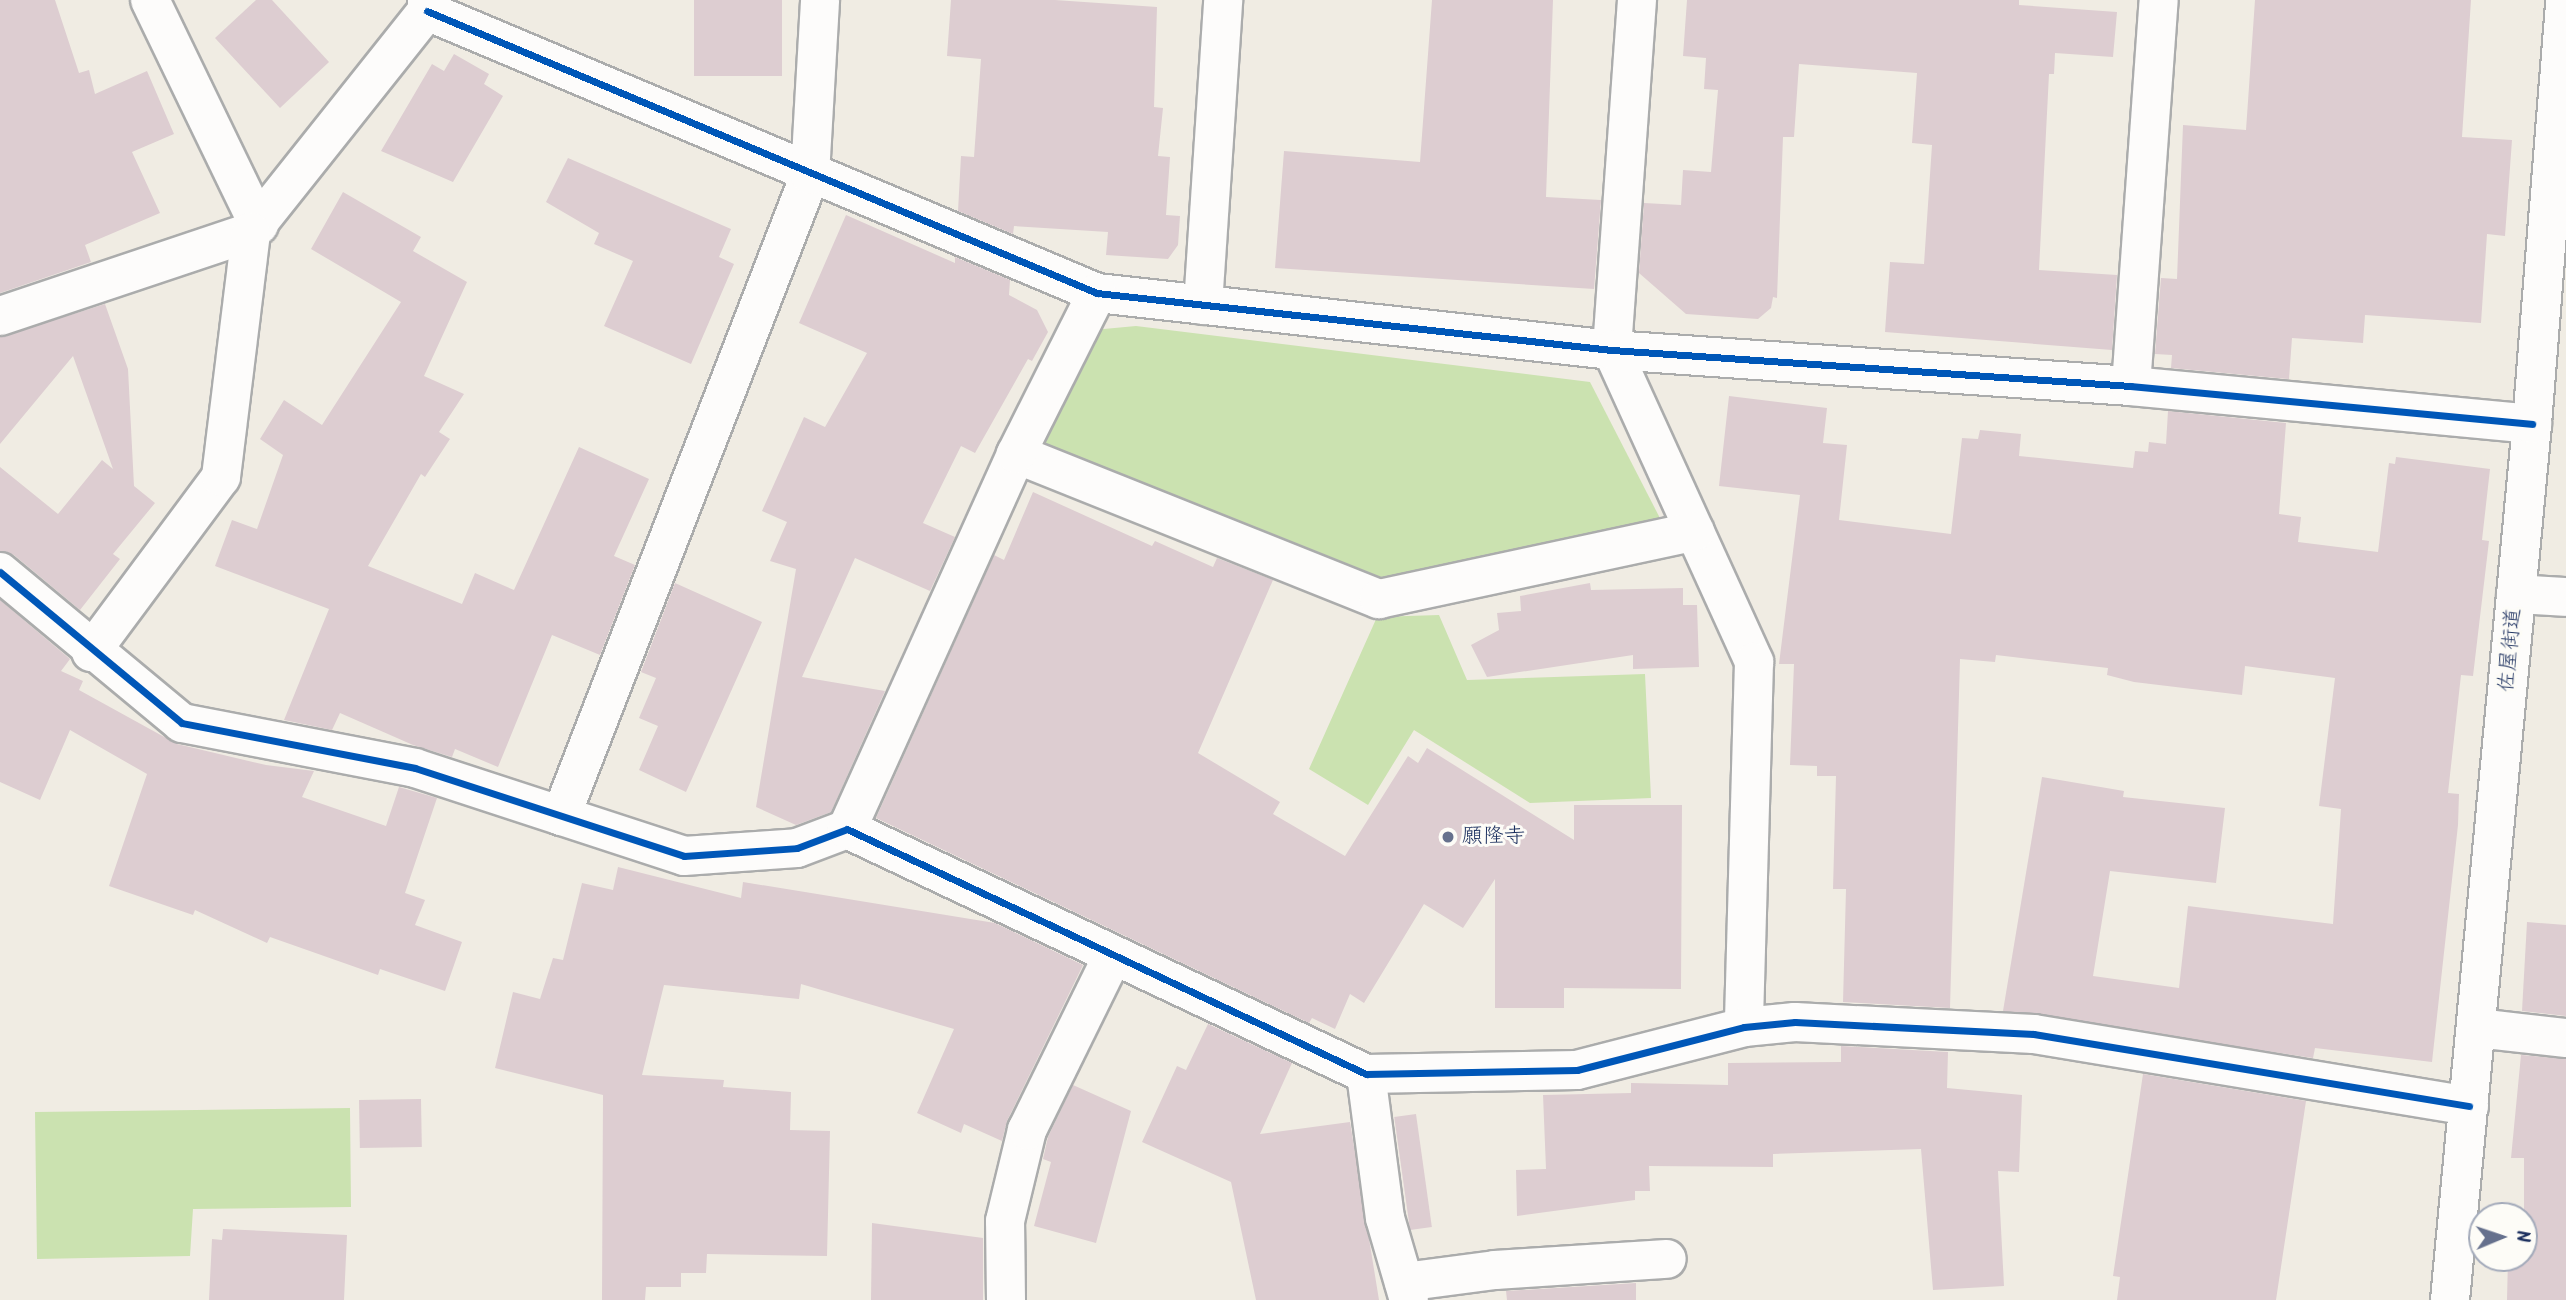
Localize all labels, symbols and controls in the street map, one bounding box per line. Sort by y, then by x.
street label: 佐屋街道 [2495,607,2527,693]
place label: 願隆寺 [1462,824,1525,850]
marker: 願隆寺 [1440,829,1456,845]
north arrow [2468,1202,2538,1272]
text: N [2507,1230,2537,1243]

